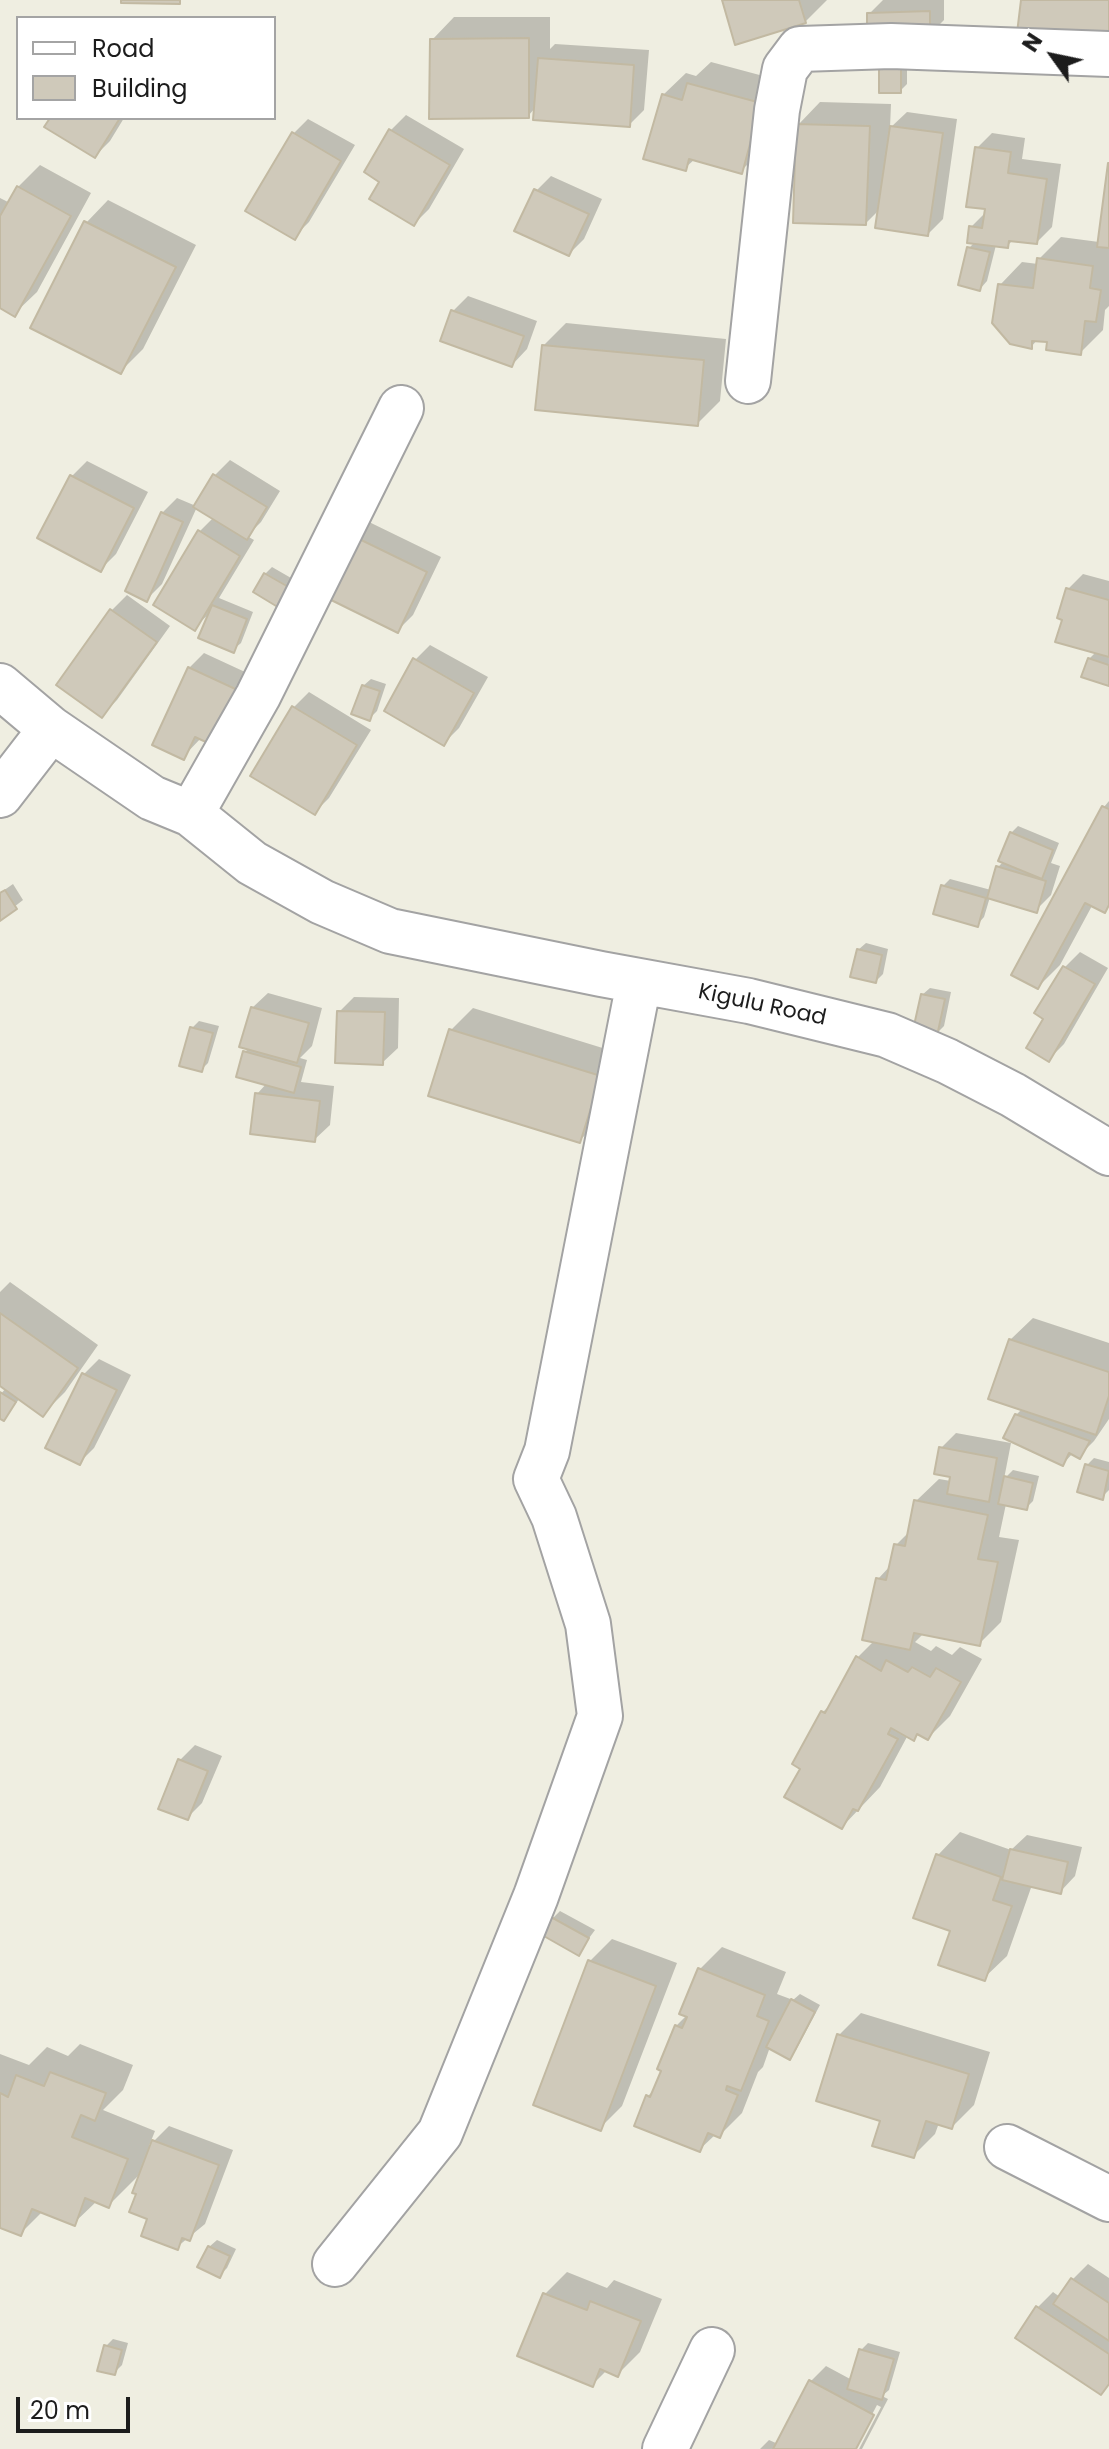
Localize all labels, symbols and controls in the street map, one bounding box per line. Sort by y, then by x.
legend [16,16,276,120]
north arrow [1013,16,1093,96]
text: N [1015,27,1050,58]
text: Road [92,32,154,65]
text: Building [92,72,188,105]
street label: Kigulu Road [696,980,828,1032]
scale bar [20,2381,134,2431]
text: 20 m [30,2394,90,2427]

